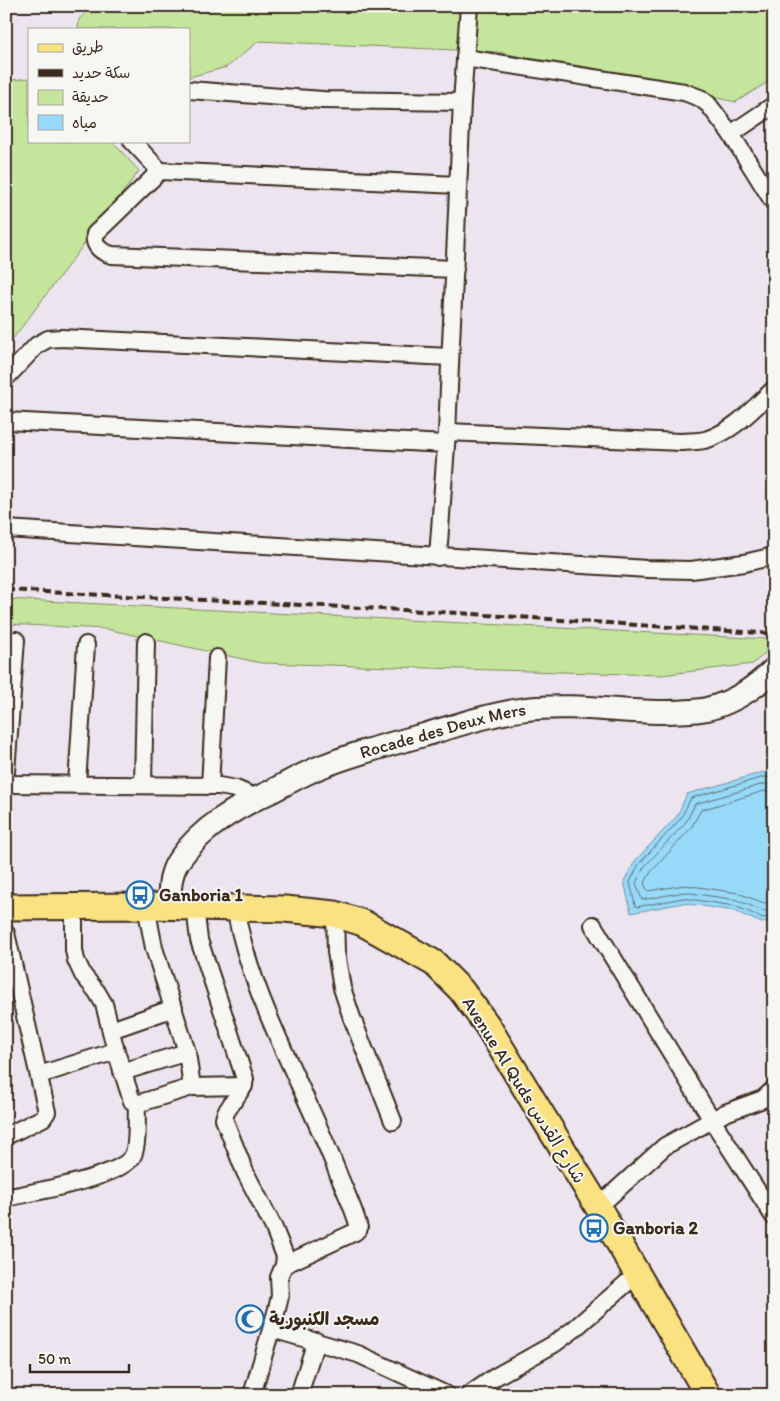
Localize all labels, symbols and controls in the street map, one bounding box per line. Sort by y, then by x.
legend [28,28,190,142]
text: طريق [72,38,104,56]
text: سكة حديد [72,64,130,82]
text: حديقة [72,88,109,106]
text: مياه [72,114,97,132]
street label: Rocade des Deux Mers [357,698,528,763]
bus stop icon: Ganboria 1 [125,880,155,910]
place label: Ganboria 1 [159,884,244,906]
street label: Avenue Al Quds شارع القدس [457,993,591,1188]
bus stop icon: Ganboria 2 [579,1213,609,1243]
place label: Ganboria 2 [613,1217,699,1239]
mosque icon: مسجد الكنبورية [235,1304,265,1334]
place label: مسجد الكنبورية [269,1308,380,1331]
scale bar [30,1341,129,1373]
text: 50 m [38,1350,71,1368]

